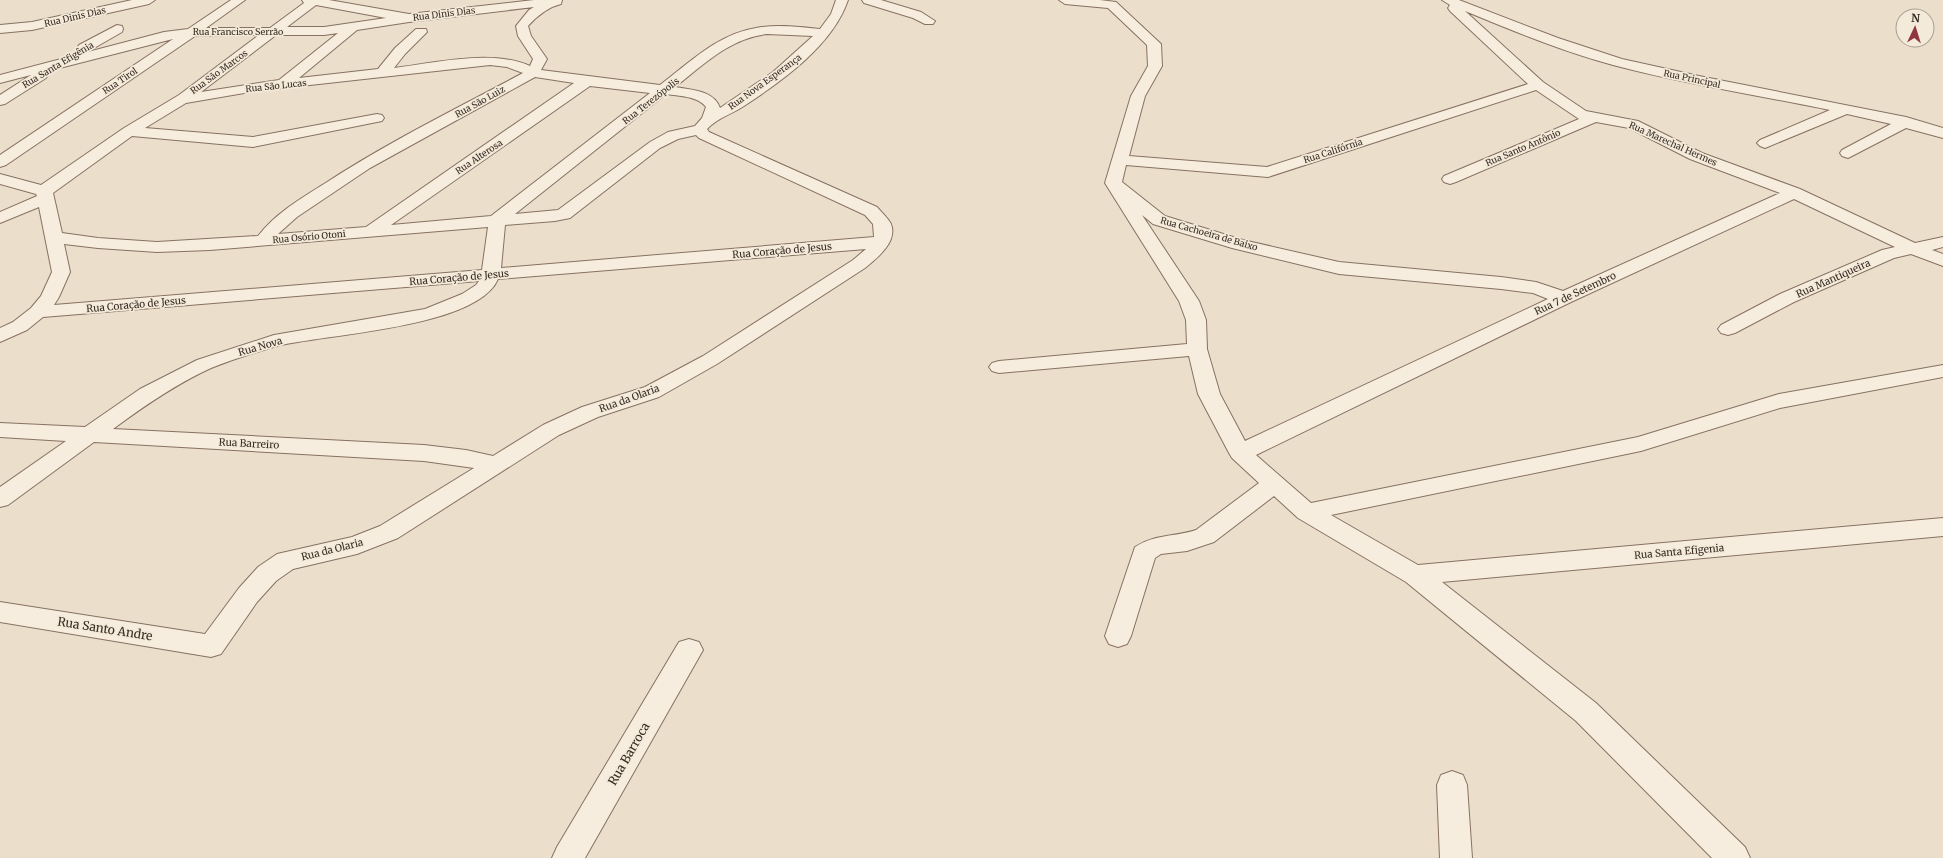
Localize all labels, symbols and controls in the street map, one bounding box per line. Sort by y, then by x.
street label: Rua Dinis Dias [43,4,107,29]
street label: Rua Dinis Dias [412,4,476,23]
north arrow [1895,8,1935,48]
text: N [1911,11,1921,25]
street label: Rua Francisco Serrão [193,26,283,37]
street label: Rua Santa Efigênia [20,39,96,90]
street label: Rua São Marcos [188,47,250,96]
street label: Rua Nova Esperança [726,51,804,112]
street label: Rua Tirol [100,65,139,96]
street label: Rua Principal [1663,67,1722,90]
street label: Rua Terezópolis [620,75,682,126]
street label: Rua São Lucas [245,77,308,94]
street label: Rua São Luiz [453,83,507,120]
street label: Rua Marechal Hermes [1627,119,1719,168]
street label: Rua Santo Antônio [1484,127,1562,168]
street label: Rua Califórnia [1302,136,1364,165]
street label: Rua Alterosa [453,137,504,176]
street label: Rua Cachoeira de Baixo [1159,214,1259,253]
street label: Rua Osório Otoni [272,228,346,245]
street label: Rua Coração de Jesus [732,240,832,261]
street label: Rua Mantiqueira [1794,256,1873,301]
street label: Rua Coração de Jesus [409,267,509,288]
street label: Rua 7 de Setembro [1532,269,1618,318]
street label: Rua Coração de Jesus [86,294,186,315]
street label: Rua Nova [237,334,284,359]
street label: Rua da Olaria [597,381,662,415]
street label: Rua Barreiro [218,435,280,452]
street label: Rua da Olaria [300,535,365,563]
street label: Rua Santa Efigenia [1634,541,1725,562]
street label: Rua Santo Andre [57,614,154,643]
street label: Rua Barroca [605,719,653,788]

